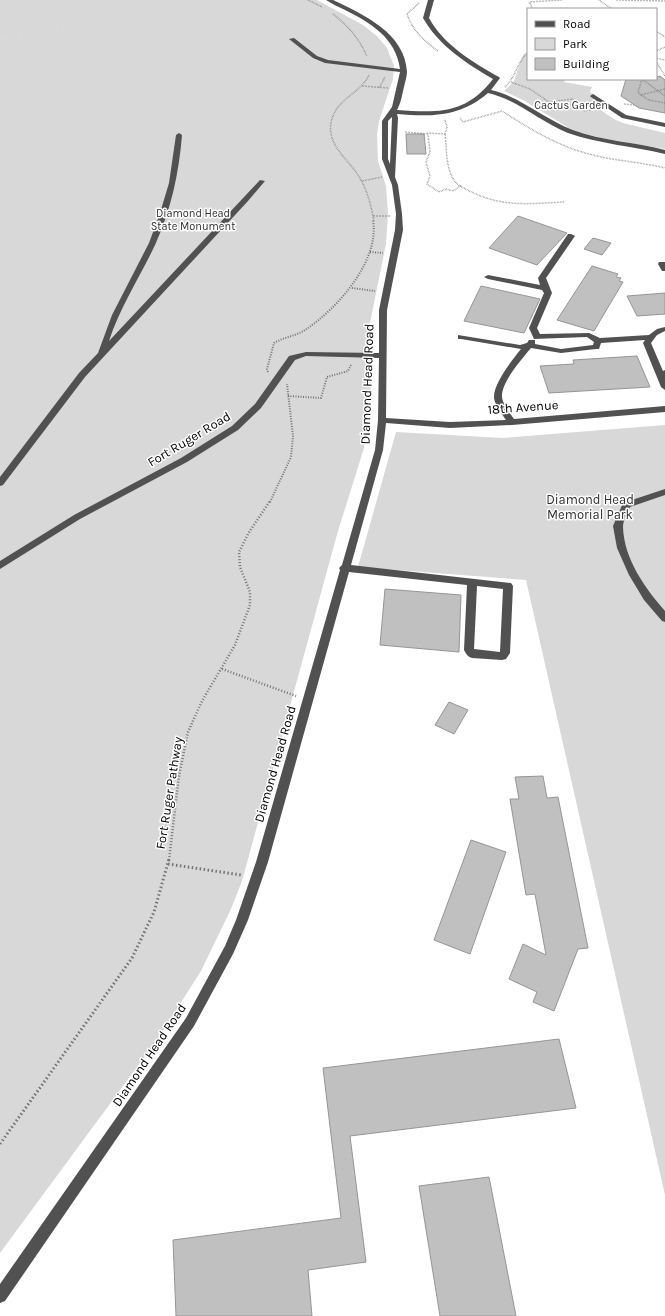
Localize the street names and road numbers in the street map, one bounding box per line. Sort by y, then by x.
street label: Diamond Head Road [357,323,377,445]
street label: 18th Avenue [487,397,559,417]
street label: Fort Ruger Road [145,408,233,470]
street label: Diamond Head Road [251,704,299,824]
street label: Fort Ruger Pathway [153,736,185,850]
street label: Diamond Head Road [109,1001,189,1109]

